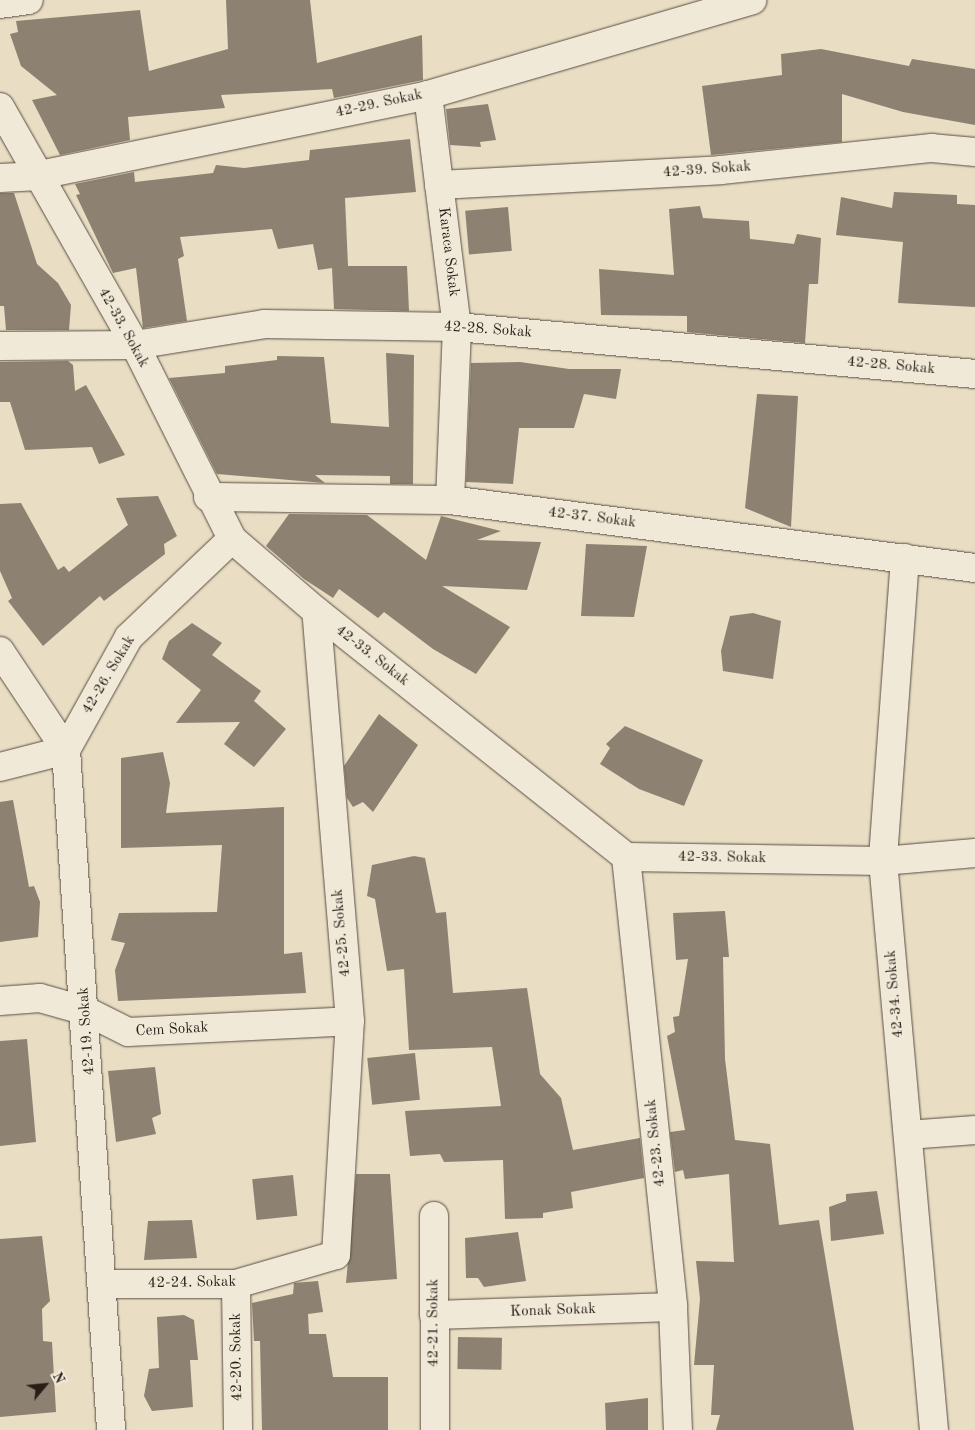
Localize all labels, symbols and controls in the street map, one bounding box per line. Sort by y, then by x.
street label: 42-29. Sokak [334,86,424,122]
street label: 42-39. Sokak [662,158,752,182]
street label: Karaca Sokak [434,206,462,298]
street label: 42-33. Sokak [94,285,152,371]
street label: 42-28. Sokak [443,318,533,342]
street label: 42-28. Sokak [846,353,936,379]
street label: 42-37. Sokak [547,504,637,532]
street label: 42-33. Sokak [332,622,412,690]
street label: 42-26. Sokak [78,632,140,718]
street label: 42-33. Sokak [678,848,766,868]
street label: 42-25. Sokak [329,888,355,978]
street label: 42-34. Sokak [882,949,908,1039]
street label: 42-19. Sokak [75,986,99,1076]
street label: Cem Sokak [135,1019,209,1041]
street label: 42-23. Sokak [642,1098,670,1188]
street label: 42-24. Sokak [148,1273,236,1293]
street label: 42-21. Sokak [425,1279,443,1367]
street label: Konak Sokak [510,1301,596,1321]
street label: 42-20. Sokak [227,1313,247,1401]
north arrow [20,1360,70,1410]
text: N [50,1370,67,1386]

